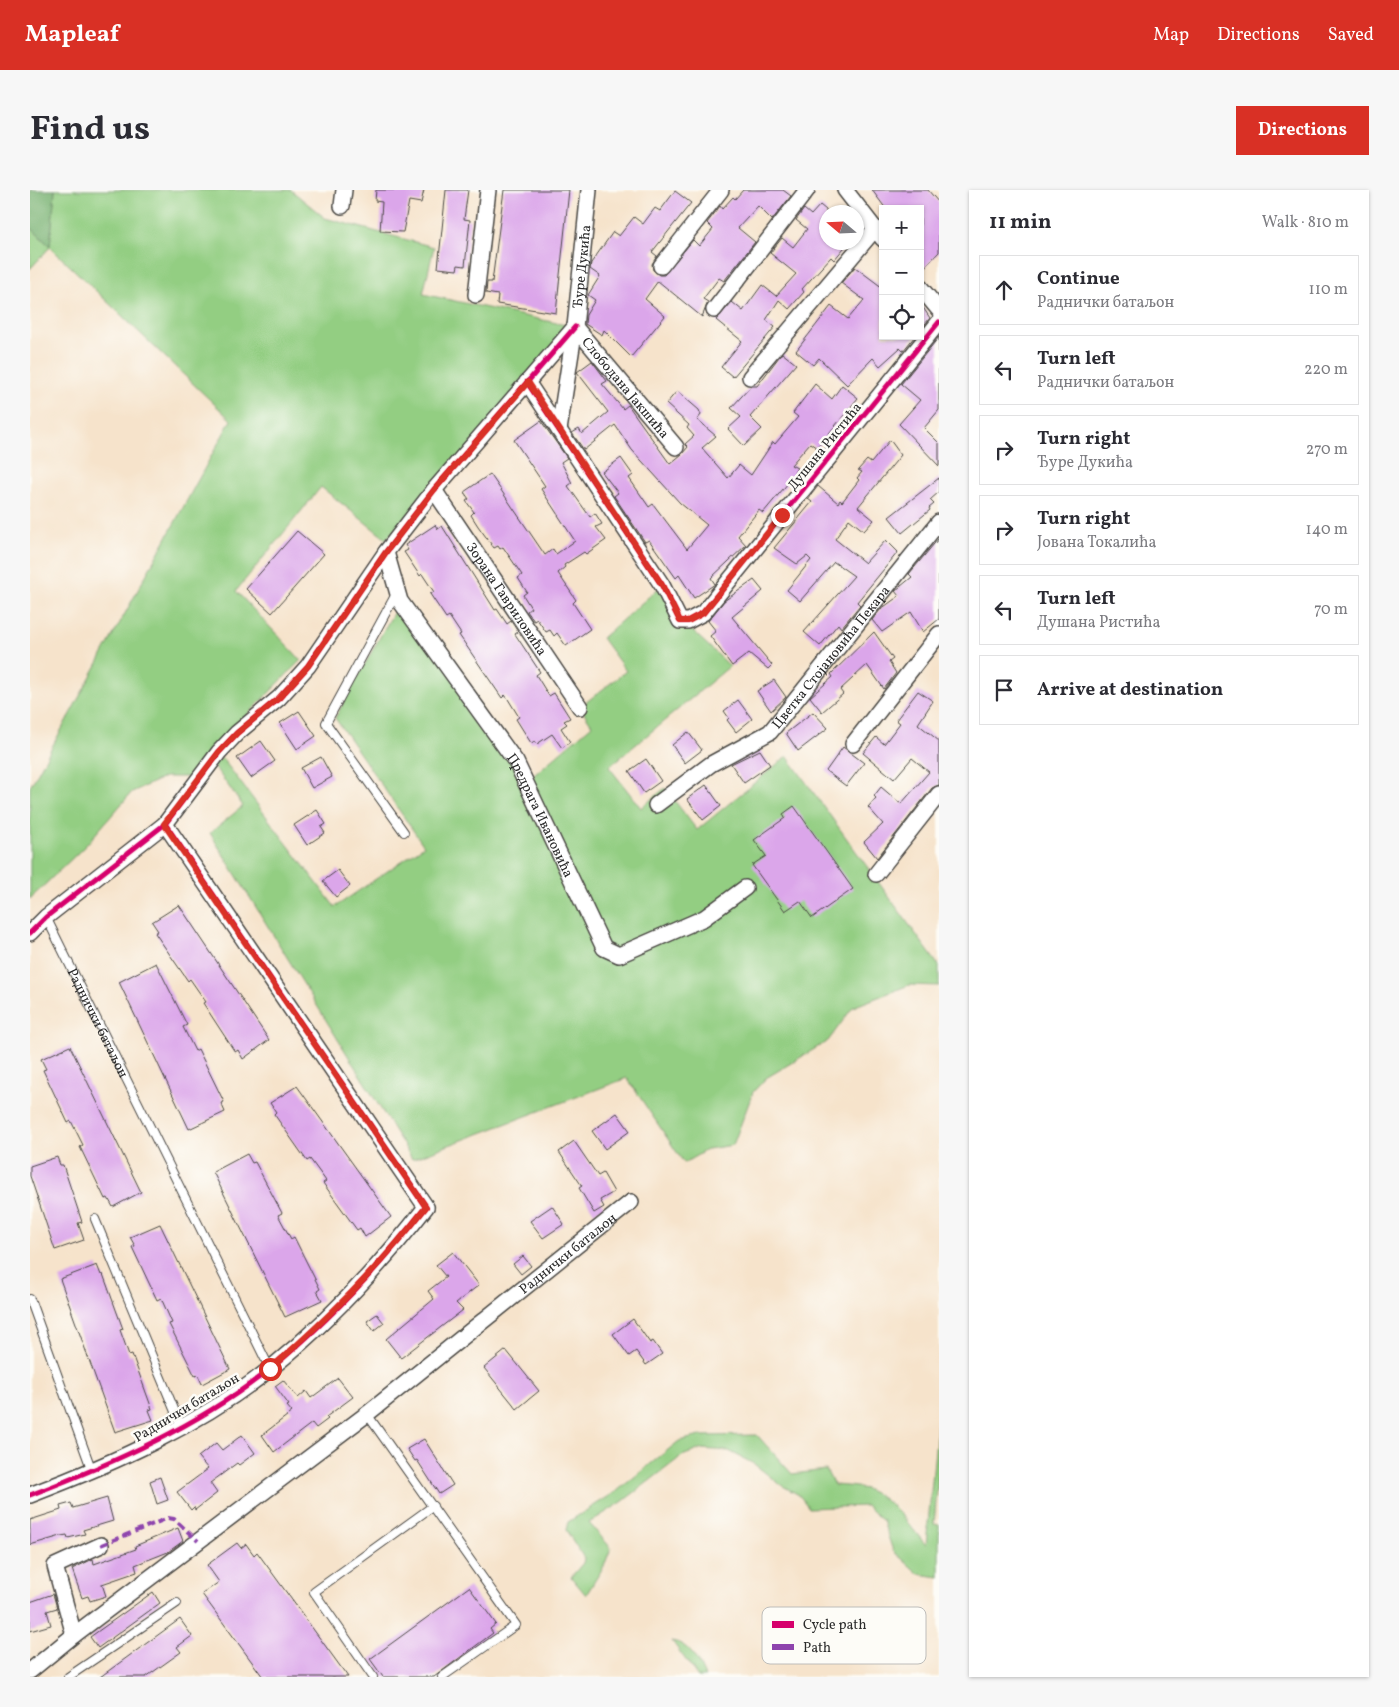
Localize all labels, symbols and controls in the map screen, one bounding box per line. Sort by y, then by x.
text: Mapleaf [25,18,119,52]
text: Map [1153,23,1189,48]
text: Directions [1217,23,1300,48]
text: Saved [1328,23,1374,48]
text: Find us [30,106,150,154]
button: Directions [1236,106,1369,155]
north arrow [819,205,864,250]
map controls [879,205,924,340]
button: + [879,205,924,250]
text: 11 min [989,208,1052,237]
text: Walk · 810 m [1262,212,1349,234]
street label: Ђуре Дукића [569,224,596,309]
button: − [879,250,924,295]
text: Continue [1037,266,1120,292]
icon: ahead [990,276,1018,304]
text: 110 m [1309,279,1348,301]
text: Раднички батаљон [1037,292,1174,314]
button: locate [879,295,924,340]
street label: Слободана Јакшића [577,334,673,443]
text: Turn left [1037,346,1116,372]
icon: left [990,356,1018,384]
text: 220 m [1304,359,1348,381]
text: Раднички батаљон [1037,372,1174,394]
street label: Душана Ристића [784,399,867,495]
text: Turn right [1037,426,1130,452]
icon: right [990,436,1018,464]
text: 270 m [1306,439,1348,461]
text: Ђуре Дукића [1037,452,1133,474]
route end [771,504,794,527]
text: Turn right [1037,506,1130,532]
icon: right [990,516,1018,544]
text: 140 m [1306,519,1348,541]
text: Јована Токалића [1037,532,1157,554]
street label: Зорана Гавриловића [461,539,551,660]
street label: Цветка Стојановића Пекара [768,582,895,734]
text: Turn left [1037,586,1116,612]
icon: left [990,596,1018,624]
text: 70 m [1314,599,1348,621]
text: Душана Ристића [1037,612,1161,634]
icon: arrive [990,676,1018,704]
text: Arrive at destination [1037,677,1223,703]
street label: Предрага Ивановића [502,750,577,881]
street label: Раднички батаљон [62,965,132,1082]
street label: Раднички батаљон [516,1209,622,1299]
route start [259,1358,282,1381]
street label: Раднички батаљон [130,1369,244,1447]
legend [762,1607,926,1664]
text: Cycle path [803,1616,867,1635]
text: Path [803,1639,831,1658]

